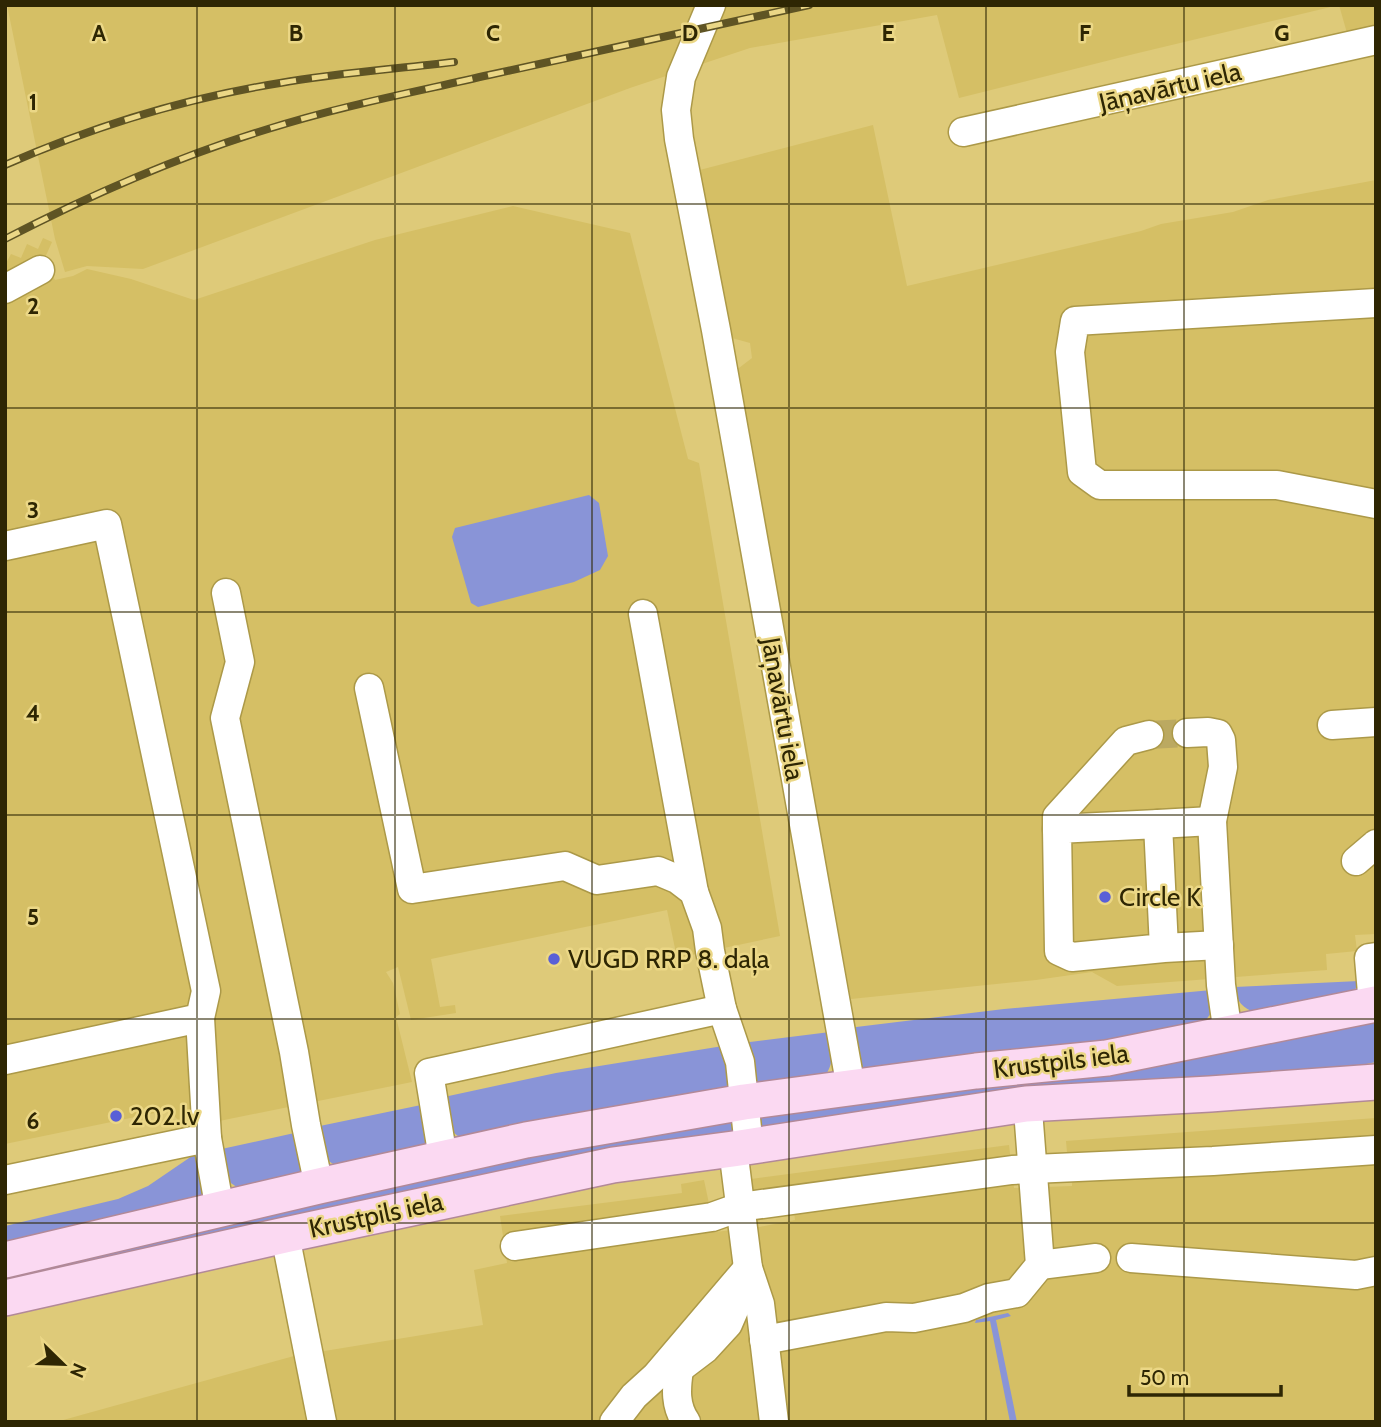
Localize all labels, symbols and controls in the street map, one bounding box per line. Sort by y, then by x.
text: A [92,19,107,47]
text: B [289,19,303,47]
text: C [486,19,500,47]
text: D [682,19,698,47]
text: E [881,19,895,47]
text: F [1079,19,1091,47]
text: G [1274,19,1290,47]
street label: Jāņavārtu iela [1095,55,1245,120]
text: 1 [29,88,37,116]
text: 2 [27,292,39,320]
text: 3 [27,496,39,524]
street label: Jāņavārtu iela [754,634,811,784]
text: 4 [26,699,40,727]
place label: Circle K [1119,881,1201,913]
marker: Circle K [1097,889,1113,905]
text: 5 [27,903,39,931]
place label: VUGD RRP 8. daļa [568,943,770,976]
marker: VUGD RRP 8. daļa [546,951,562,967]
street label: Krustpils iela [991,1037,1131,1085]
place label: 202.lv [130,1100,200,1132]
text: 6 [27,1107,39,1135]
marker: 202.lv [108,1108,124,1124]
street label: Krustpils iela [306,1185,446,1245]
north arrow [28,1329,98,1399]
scale bar [1129,1354,1281,1398]
text: N [65,1360,91,1381]
text: 50 m [1140,1365,1189,1390]

